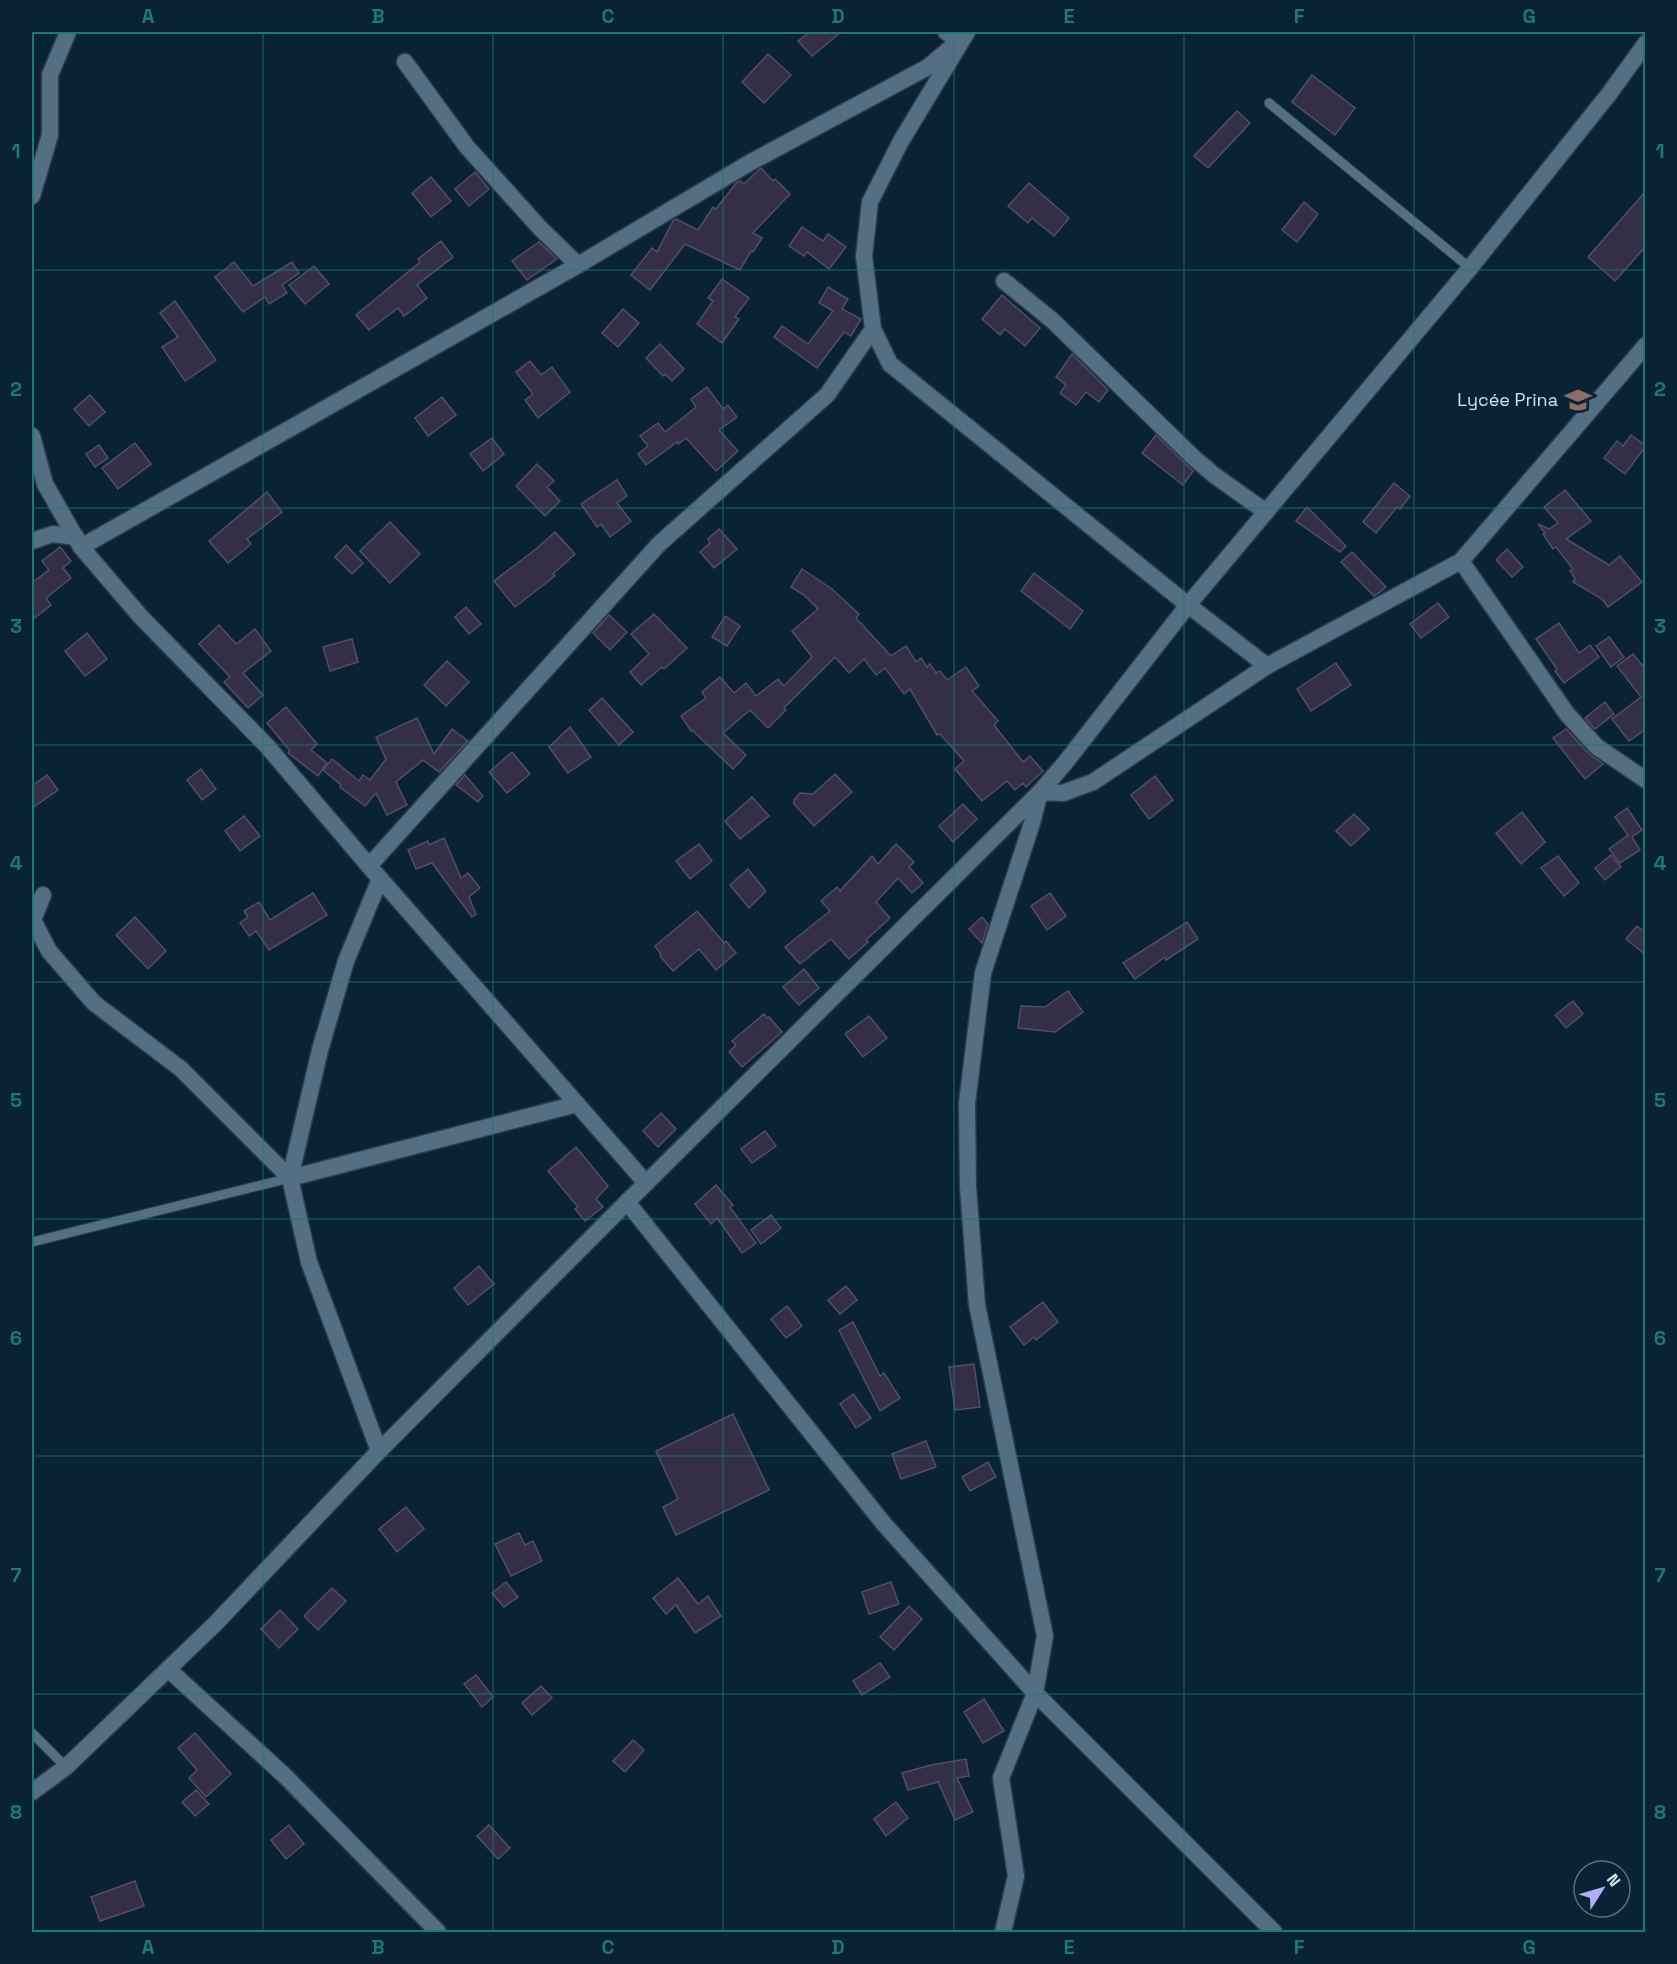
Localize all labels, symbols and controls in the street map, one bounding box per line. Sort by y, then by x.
text: A [142,3,155,29]
text: B [371,3,385,29]
text: C [602,3,615,29]
text: D [831,3,845,29]
text: E [1063,3,1075,29]
text: F [1294,3,1305,29]
text: G [1522,3,1536,29]
text: 1 [11,138,21,164]
text: 1 [1655,138,1665,164]
text: 2 [10,376,22,402]
text: 2 [1654,376,1666,402]
school or university icon: Lycée Prina [1563,385,1593,415]
place label: Lycée Prina [1457,388,1558,411]
text: 3 [10,613,22,639]
text: 3 [1654,613,1666,639]
text: 4 [10,850,23,876]
text: 4 [1654,850,1667,876]
text: 5 [10,1087,22,1113]
text: 5 [1654,1087,1666,1113]
text: 6 [10,1325,22,1351]
text: 6 [1654,1325,1666,1351]
text: 7 [10,1562,22,1588]
text: 7 [1654,1562,1666,1588]
text: 8 [10,1799,22,1825]
text: 8 [1654,1799,1666,1825]
north arrow [1572,1859,1632,1919]
text: N [1602,1870,1625,1891]
text: A [142,1934,155,1960]
text: B [371,1934,385,1960]
text: C [602,1934,615,1960]
text: D [831,1934,845,1960]
text: E [1063,1934,1075,1960]
text: F [1294,1934,1305,1960]
text: G [1522,1934,1536,1960]

